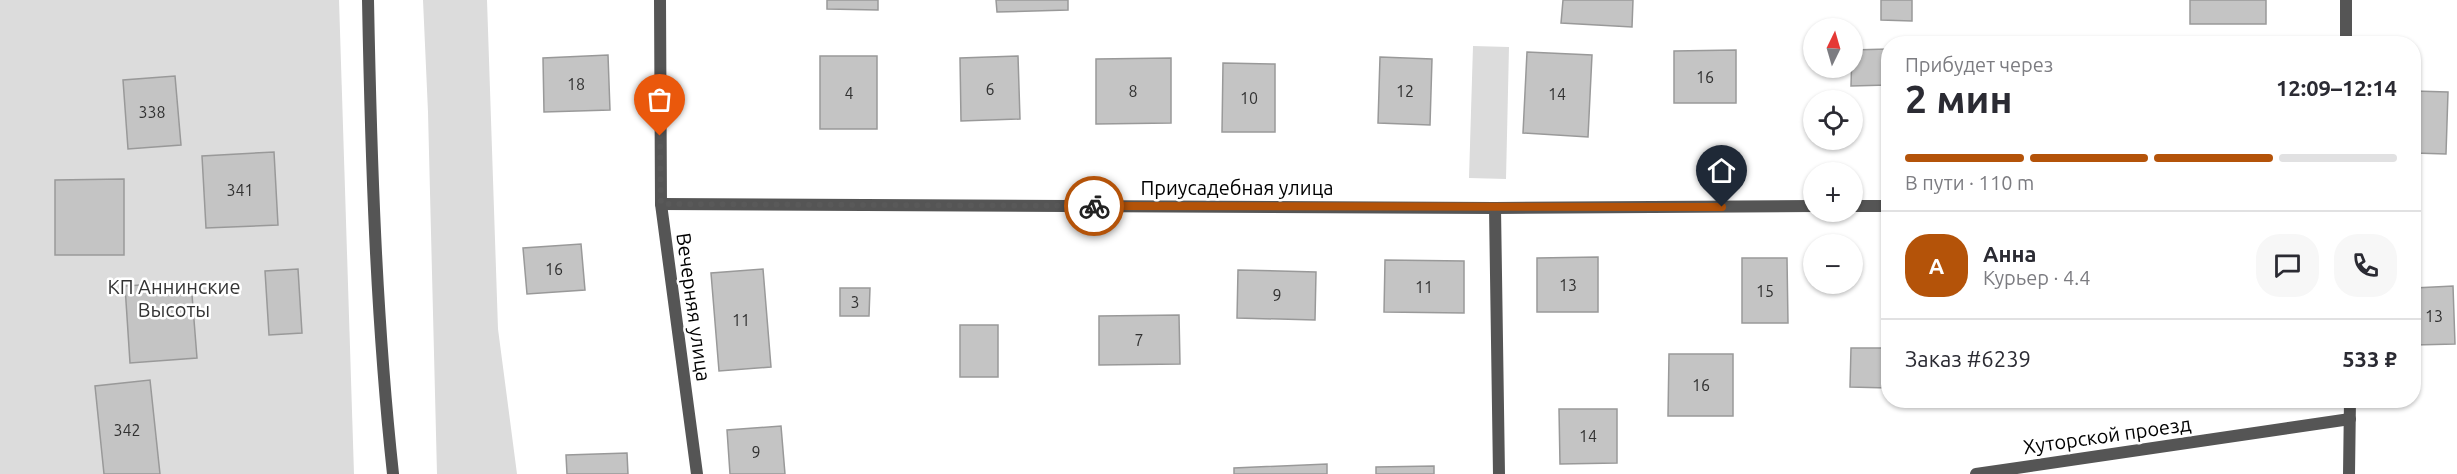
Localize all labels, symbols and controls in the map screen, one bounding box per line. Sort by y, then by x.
north arrow [1803,18,1863,78]
map controls [1803,18,1863,294]
text: Прибудет через [1905,53,2053,76]
house number: 16 [1696,68,1714,86]
pin [634,74,685,136]
house number: 18 [567,75,585,93]
text: 12:09–12:14 [2276,75,2397,100]
text: 2 мин [1905,77,2013,120]
house number: 6 [985,80,995,98]
house number: 8 [1128,82,1138,100]
house number: 12 [1396,82,1414,100]
icon: bag [643,83,676,116]
house number: 4 [844,84,854,102]
house number: 14 [1548,85,1566,103]
house number: 10 [1240,89,1258,107]
button: locate [1803,90,1863,150]
house number: 338 [138,103,166,121]
pin [1696,145,1747,207]
icon: home [1705,154,1738,187]
button: + [1803,162,1863,222]
text: В пути · 110 m [1905,171,2034,194]
courier [1064,176,1124,236]
street label: Приусадебная улица [1140,176,1334,199]
house number: 341 [226,181,254,199]
icon: bike [1078,190,1111,223]
street label: Вечерняя улица [672,231,716,383]
button: − [1803,234,1863,294]
button: chat [2256,234,2319,297]
button: phone [2334,234,2397,297]
text: Анна [1983,241,2036,266]
text: А [1929,253,1944,278]
house number: 16 [545,260,563,278]
text: Курьер · 4.4 [1983,266,2090,289]
park label: КП Аннинские Высоты [108,275,240,321]
house number: 13 [1559,276,1577,294]
house number: 11 [1415,278,1433,296]
house number: 15 [1756,282,1774,300]
house number: 9 [1272,286,1282,304]
house number: 3 [850,293,860,311]
house number: 13 [2425,307,2443,325]
house number: 11 [732,311,750,329]
house number: 7 [1134,331,1144,349]
text: Заказ #6239 [1905,346,2031,371]
text: 533 ₽ [2342,346,2397,371]
house number: 16 [1692,376,1710,394]
street label: Хуторской проезд [2022,412,2193,458]
house number: 342 [113,421,141,439]
house number: 14 [1579,427,1597,445]
house number: 9 [751,443,761,461]

